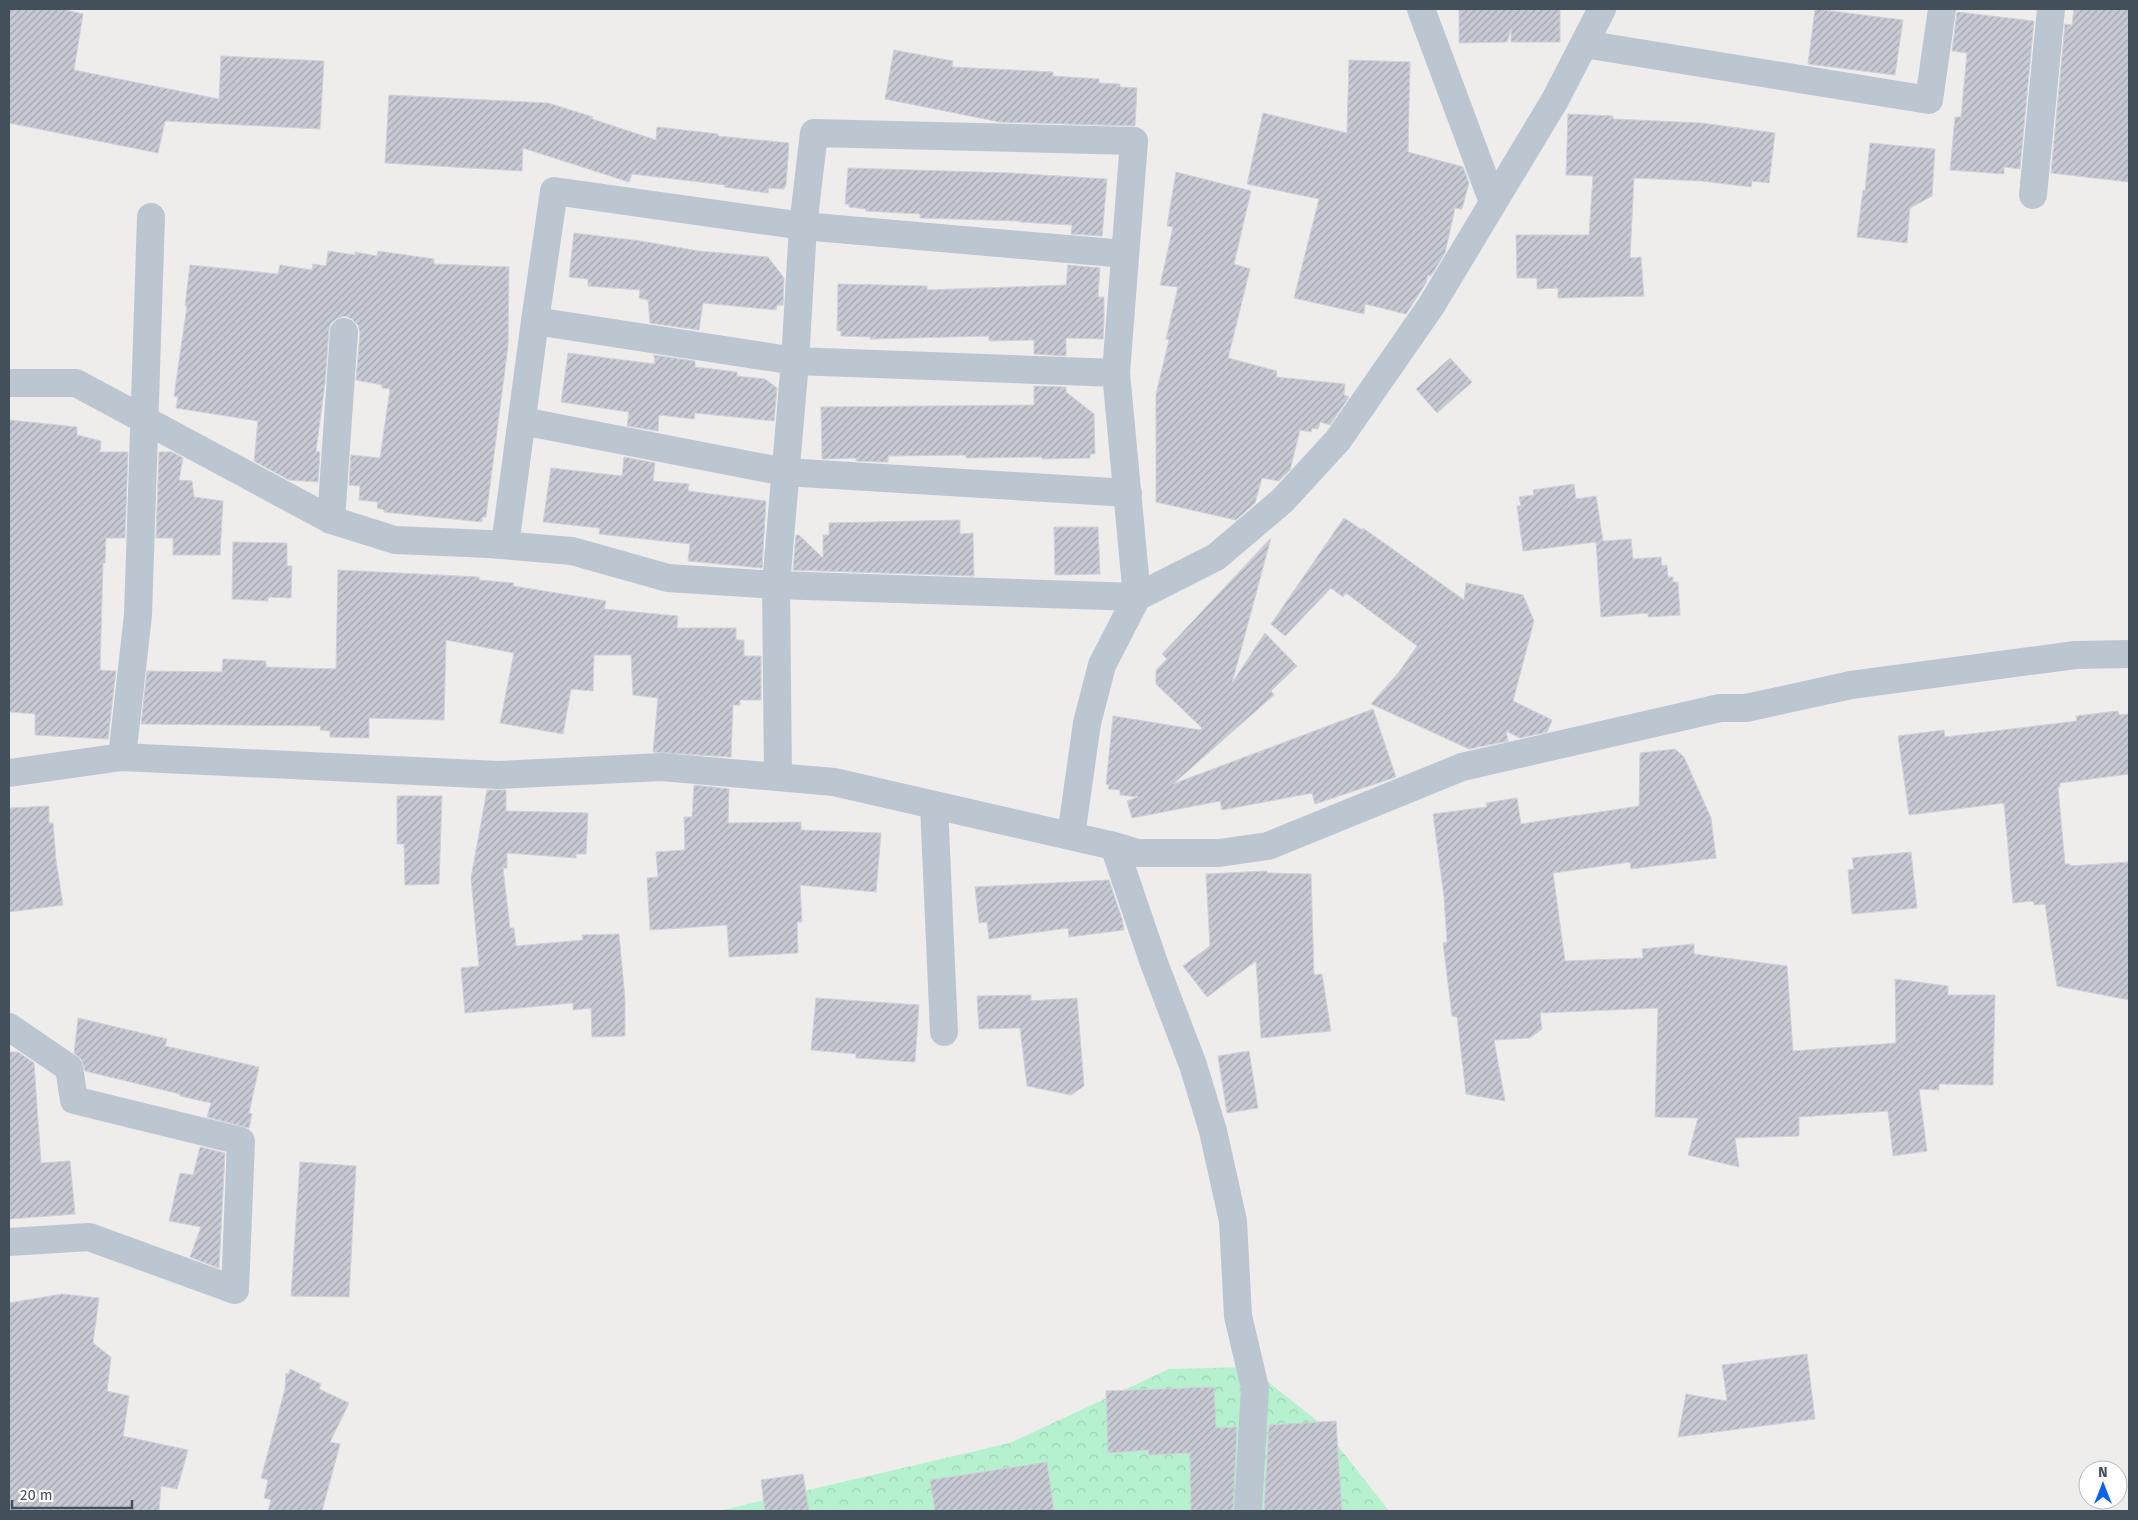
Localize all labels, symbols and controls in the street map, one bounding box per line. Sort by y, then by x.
north arrow [2078,1460,2128,1510]
text: N [2098,1464,2108,1481]
scale bar [12,1478,132,1510]
text: 20 m [20,1486,53,1504]

